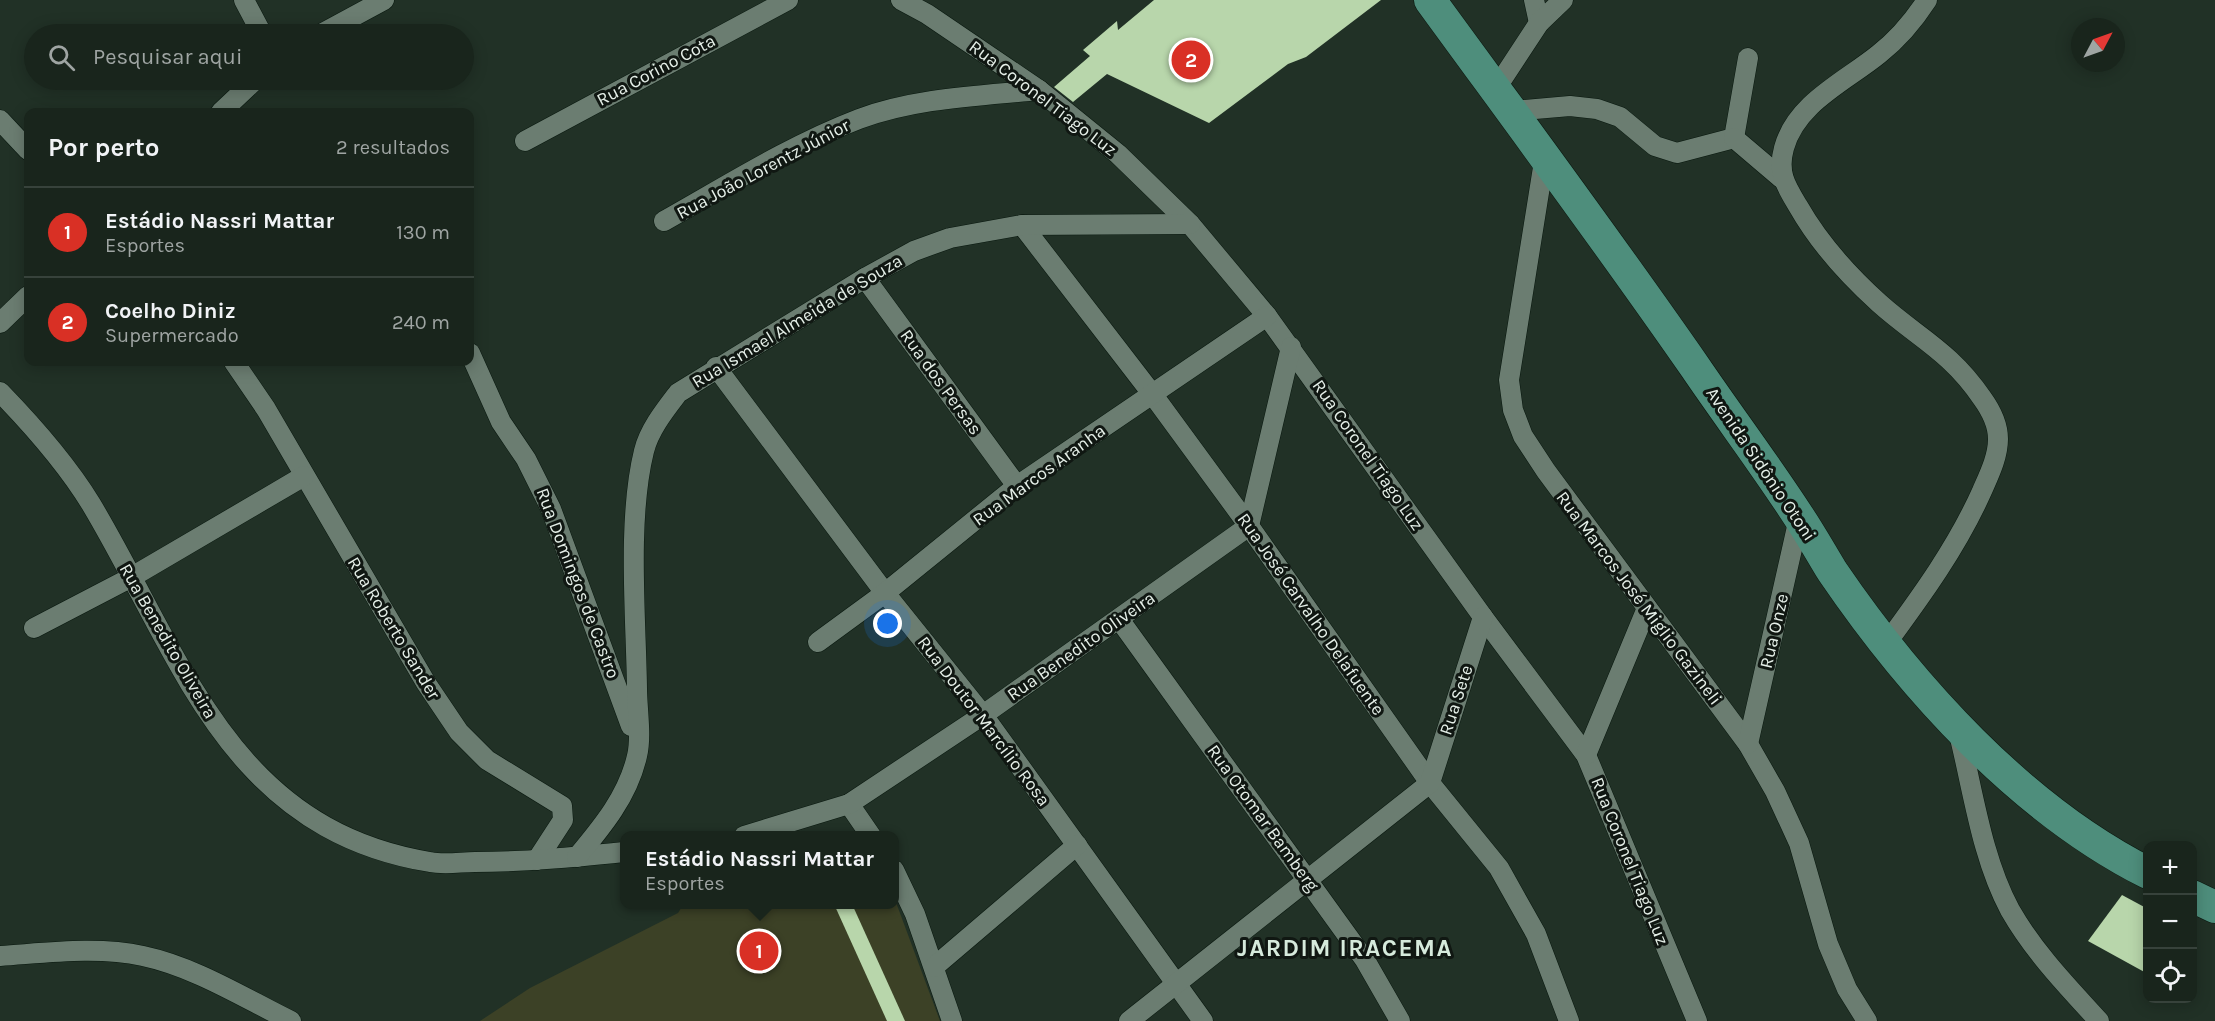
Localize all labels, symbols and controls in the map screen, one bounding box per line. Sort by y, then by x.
north arrow [2071,18,2125,72]
search box [24,24,474,90]
street label: Rua Corino Cota [593,29,719,111]
street label: Rua Coronel Tiago Luz [965,35,1121,161]
pin: 2 [1172,38,1210,82]
icon: search [45,41,78,74]
text: Pesquisar aqui [93,44,242,70]
street label: Rua João Lorentz Júnior [673,114,854,224]
text: Por perto [48,132,159,163]
text: 2 resultados [336,136,450,159]
text: Estádio Nassri Mattar [105,208,334,234]
text: 1 [64,221,71,244]
text: 130 m [396,221,450,244]
text: Esportes [105,234,185,257]
street label: Rua Ismael Almeida de Souza [688,249,906,393]
text: Coelho Diniz [105,298,236,324]
text: 2 [61,311,74,334]
text: 240 m [392,311,450,334]
text: Supermercado [105,324,239,347]
street label: Rua dos Persas [895,325,987,439]
street label: Rua Coronel Tiago Luz [1308,375,1428,535]
street label: Avenida Sidônio Otoni [1701,383,1821,545]
street label: Rua Marcos Aranha [968,419,1110,531]
street label: Rua Domingos de Castro [531,485,625,681]
street label: Rua Marcos José Miglio Gazineli [1551,487,1727,709]
street label: Rua José Carvalho Delafuente [1233,509,1389,719]
street label: Rua Roberto Sander [343,553,445,704]
street label: Rua Benedito Oliveira [115,559,221,723]
street label: Rua Benedito Oliveira [1003,587,1159,705]
street label: Rua Onze [1755,591,1793,671]
your location [873,609,902,638]
street label: Rua Doutor Marcílio Rosa [913,632,1055,810]
street label: Rua Sete [1434,662,1478,738]
street label: Rua Otomar Bamberg [1202,740,1324,896]
street label: Rua Coronel Tiago Luz [1586,774,1674,948]
popup [620,831,899,909]
map controls [2143,841,2197,1003]
button: + [2143,841,2197,895]
text: Estádio Nassri Mattar [645,846,874,872]
text: Esportes [645,872,725,895]
button: − [2143,895,2197,949]
pin: 1 [740,928,778,974]
district label: JARDIM IRACEMA [1237,934,1453,962]
button: locate [2143,949,2197,1003]

